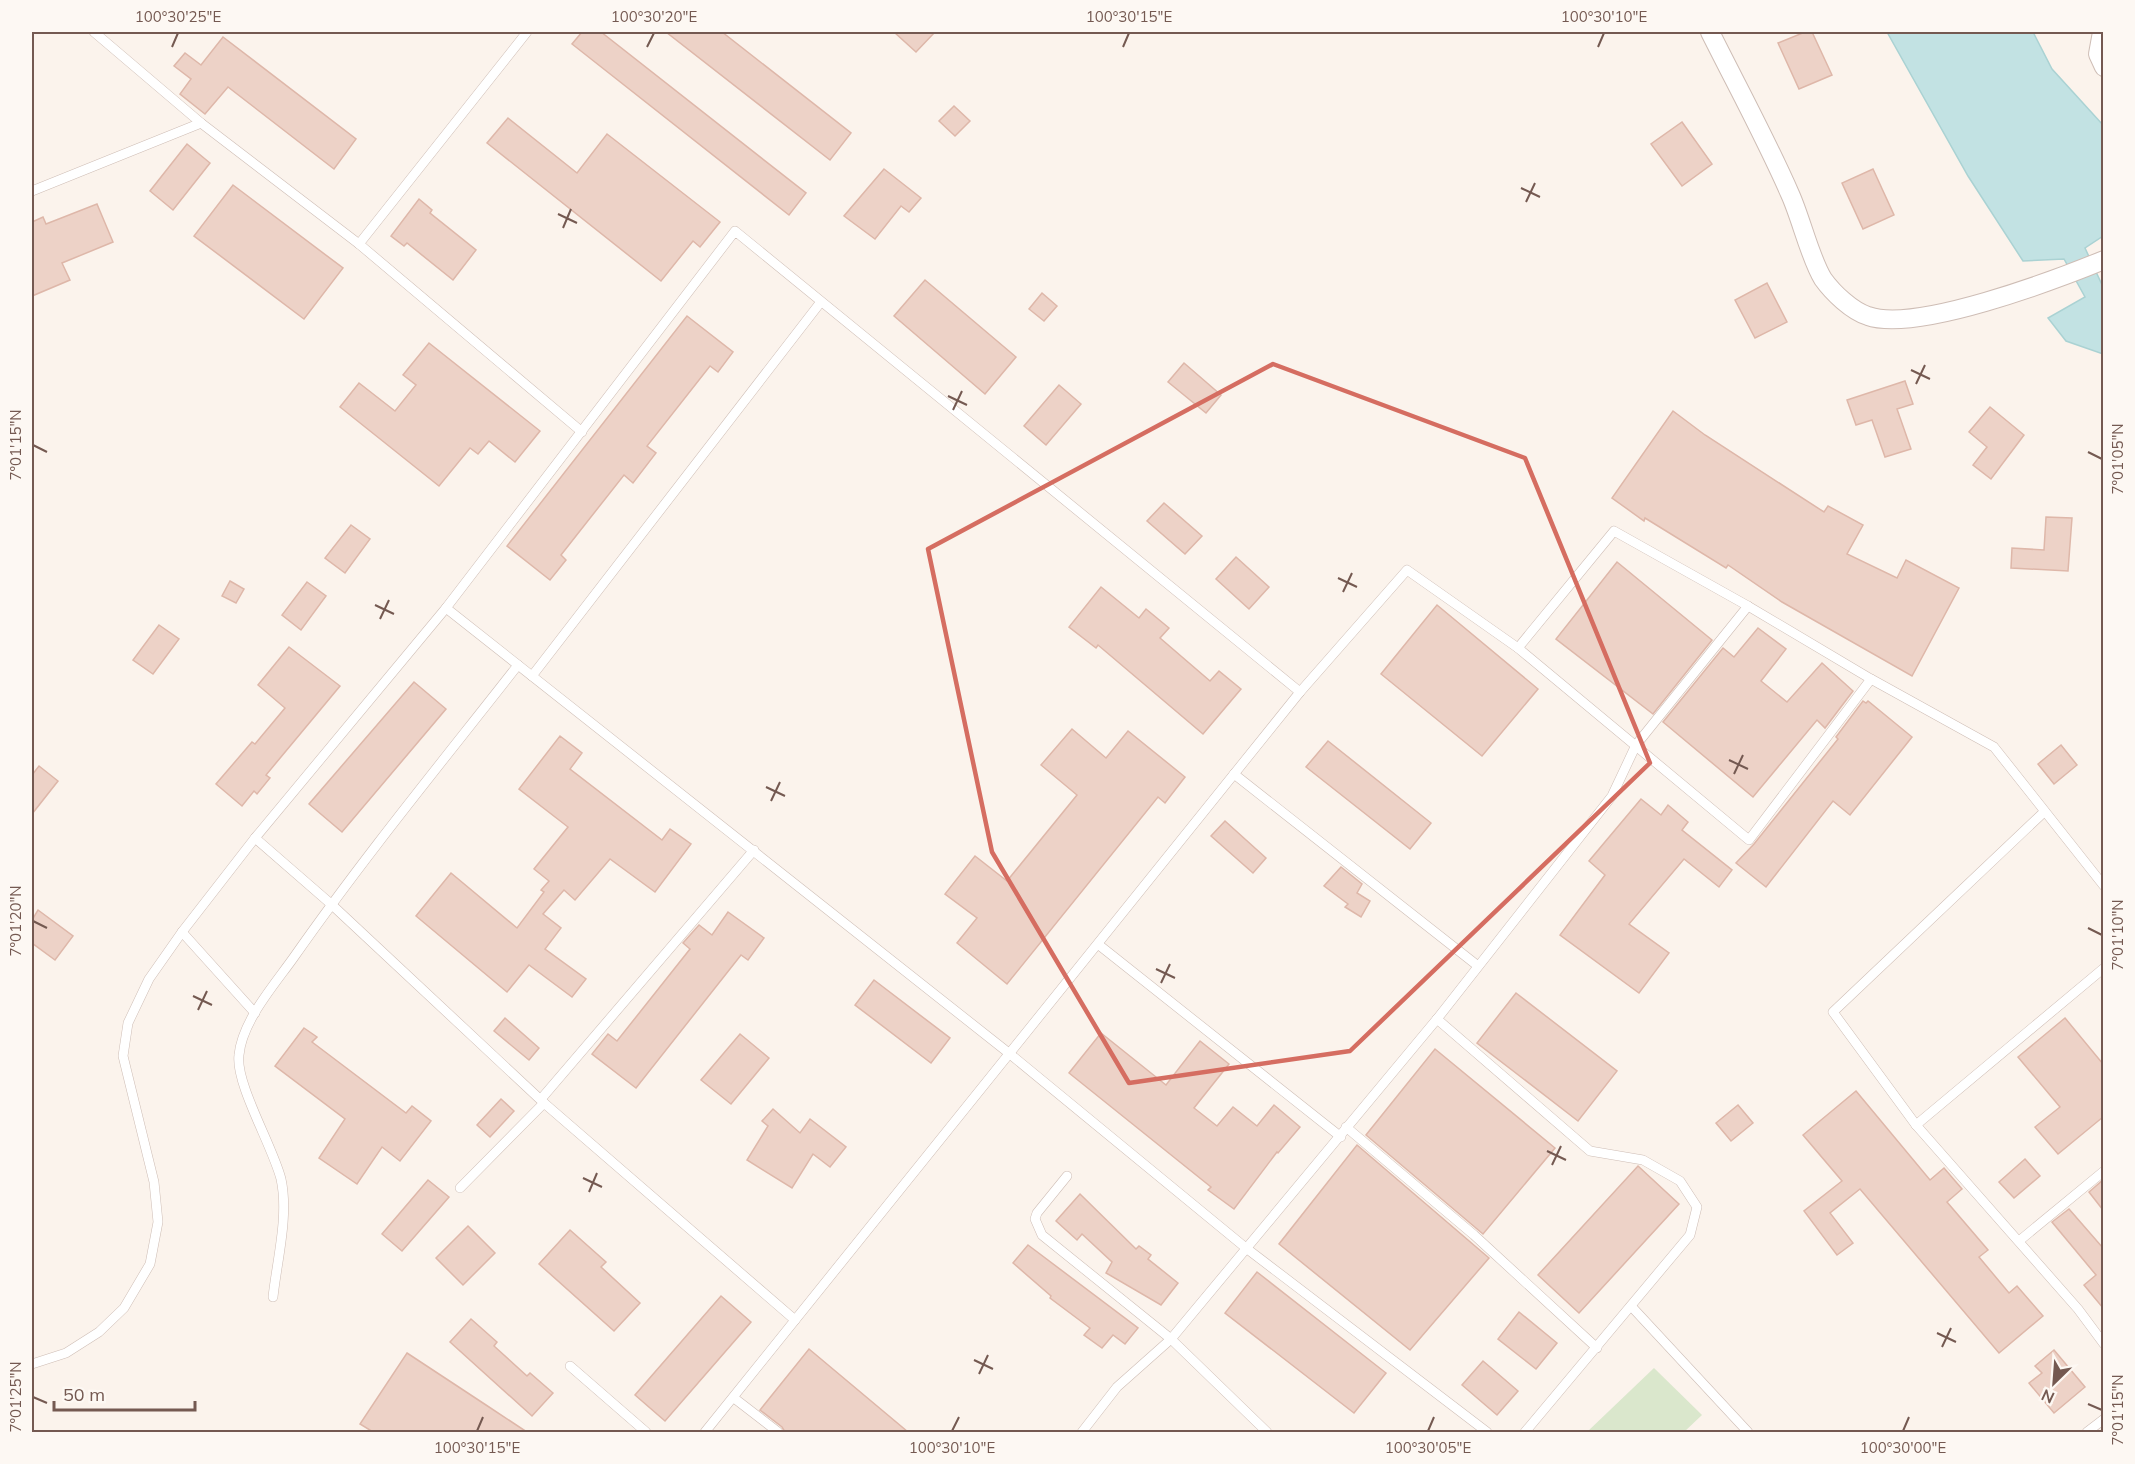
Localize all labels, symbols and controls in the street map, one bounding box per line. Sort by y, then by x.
text: 100°30'25"E [135,7,221,26]
text: 100°30'20"E [611,7,697,26]
text: 100°30'15"E [1086,7,1172,26]
text: 100°30'10"E [1561,7,1647,26]
text: 7°01'15"N [6,410,25,480]
text: 7°01'05"N [2108,424,2127,494]
text: 7°01'20"N [6,886,25,956]
text: 7°01'10"N [2108,900,2127,970]
north arrow [2024,1353,2084,1413]
text: 7°01'25"N [6,1362,25,1432]
scale bar [54,1374,195,1412]
text: 7°01'15"N [2108,1375,2127,1445]
text: 50 m [63,1383,105,1406]
text: N [2038,1385,2057,1408]
text: 100°30'15"E [434,1438,520,1457]
text: 100°30'10"E [909,1438,995,1457]
text: 100°30'05"E [1385,1438,1471,1457]
text: 100°30'00"E [1860,1438,1946,1457]

